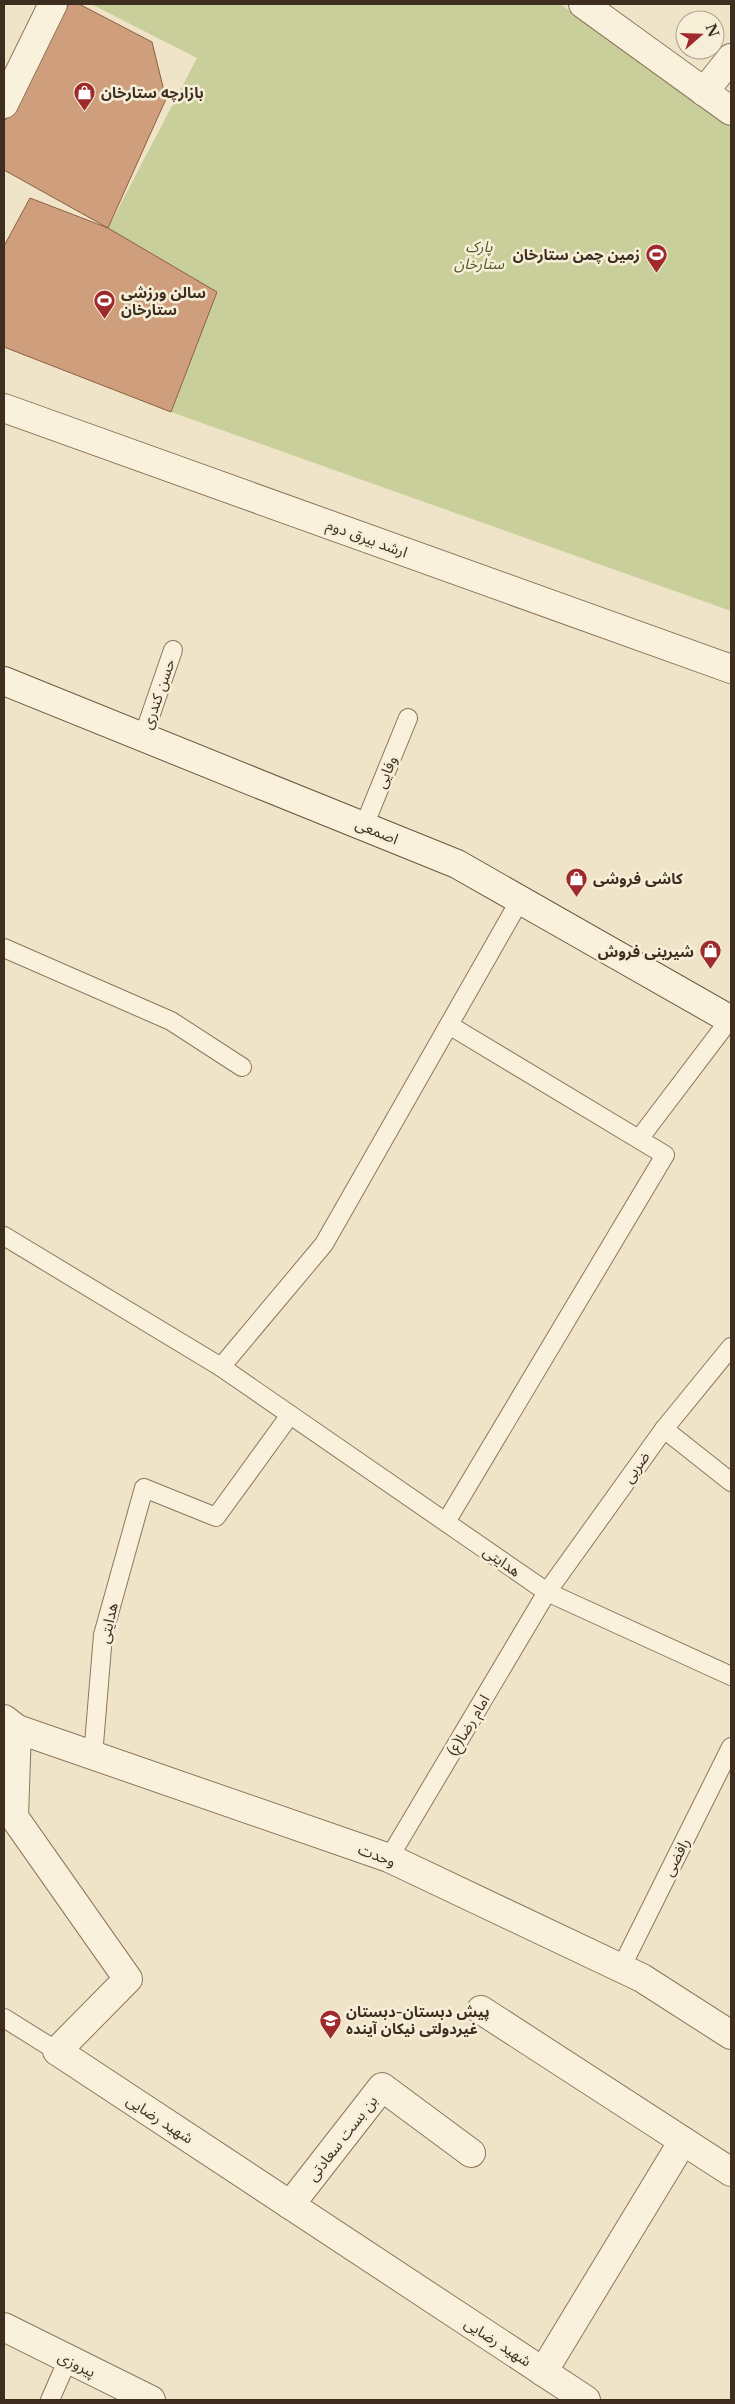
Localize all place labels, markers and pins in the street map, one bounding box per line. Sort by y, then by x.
shop icon: بازارچه ستارخان [73,80,97,111]
place label: بازارچه ستارخان [101,83,204,102]
sports icon: زمین چمن ستارخان [644,242,668,273]
place label: زمین چمن ستارخان [513,245,640,264]
place label: سالن ورزشی ستارخان [121,283,206,319]
sports icon: سالن ورزشی ستارخان [93,289,117,320]
shop icon: کاشی فروشی [565,866,589,897]
place label: کاشی فروشی [593,869,683,888]
shop icon: شیرینی فروش [698,939,722,970]
place label: شیرینی فروش [598,942,694,961]
place label: پیش دبستان-دبستان غیردولتی نیکان آینده [346,2002,490,2038]
school or university icon: پیش دبستان-دبستان غیردولتی نیکان آینده [318,2008,342,2039]

